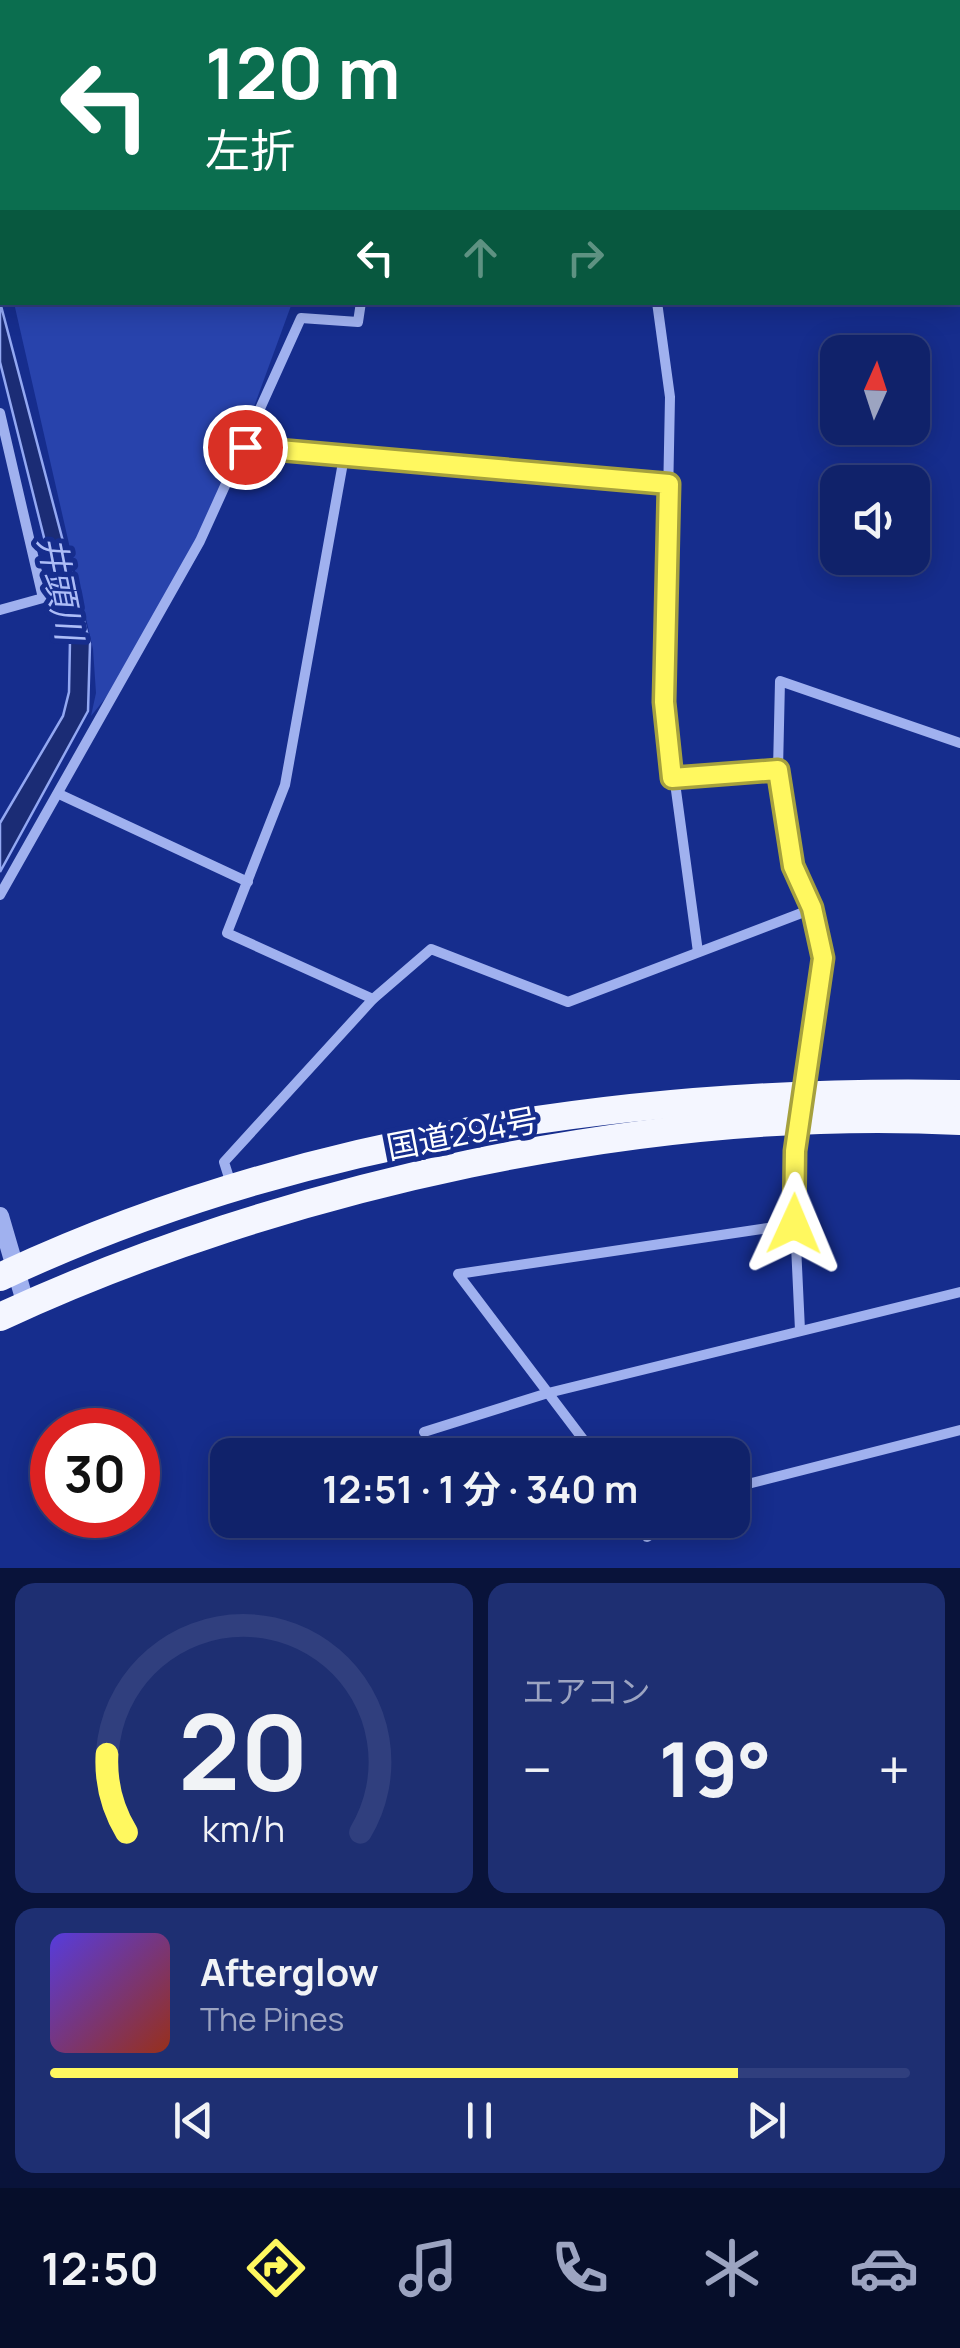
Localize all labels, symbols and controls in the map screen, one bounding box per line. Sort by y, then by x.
text: 120 m [205,24,400,120]
icon: left [40,40,170,170]
text: 左折 [205,119,295,181]
icon: left [348,230,403,285]
icon: ahead [453,230,508,285]
icon: right [558,230,613,285]
north arrow [820,335,930,445]
map controls [820,335,930,575]
pin [203,405,288,490]
icon: arrive [218,420,273,475]
button: sound [820,465,930,575]
water label: 井頭川 [27,532,95,648]
street label: 国道294号 [383,1097,541,1169]
position arrow [742,1172,846,1276]
speed limit sign: 30 [30,1408,160,1538]
text: 12:51 · 1 分 · 340 m [322,1462,638,1514]
text: エアコン [523,1669,651,1713]
text: 20 [179,1679,309,1821]
text: 19° [659,1717,772,1820]
text: − [523,1731,552,1807]
text: + [878,1731,910,1807]
text: km/h [202,1804,285,1853]
text: Afterglow [200,1945,379,1997]
text: The Pines [200,1997,344,2041]
icon: previous [166,2093,221,2148]
icon: pause [452,2093,507,2148]
icon: next [739,2093,794,2148]
icon: directions [241,2233,311,2303]
icon: music [393,2233,463,2303]
icon: phone [545,2233,615,2303]
icon: climate [697,2233,767,2303]
icon: car [849,2233,919,2303]
text: 12:50 [41,2237,159,2299]

